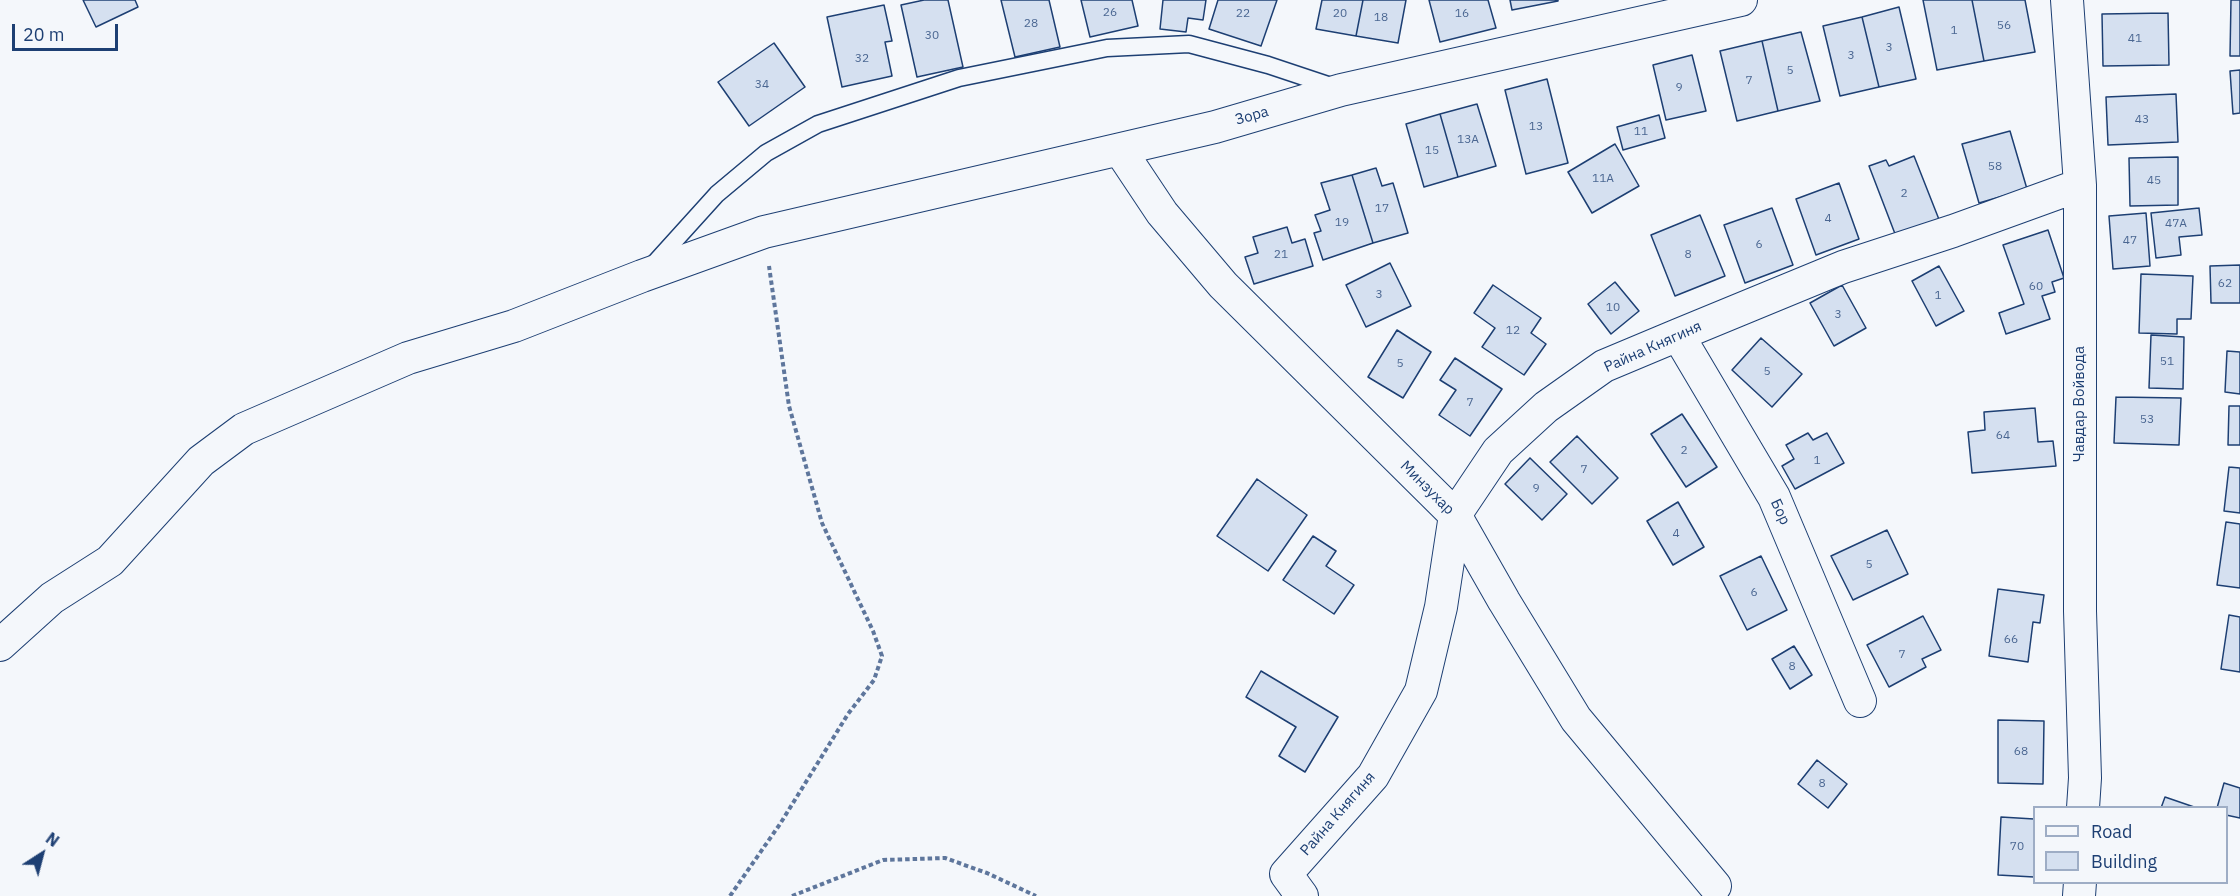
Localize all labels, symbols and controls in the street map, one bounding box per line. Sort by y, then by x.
house number: 26 [1103,6,1117,20]
house number: 22 [1236,7,1250,21]
house number: 20 [1333,7,1347,21]
house number: 16 [1455,7,1469,21]
house number: 18 [1374,11,1388,25]
scale bar [15,12,122,50]
house number: 28 [1024,17,1038,31]
house number: 56 [1997,19,2011,33]
text: 20 m [23,23,65,46]
house number: 1 [1950,24,1958,38]
house number: 30 [925,29,939,43]
house number: 41 [2128,32,2142,46]
house number: 3 [1885,41,1893,55]
house number: 3 [1847,49,1855,63]
house number: 32 [855,52,869,66]
house number: 5 [1786,64,1794,78]
house number: 7 [1745,74,1753,88]
house number: 34 [755,78,769,92]
house number: 9 [1675,81,1683,95]
street label: Зора [1233,103,1271,129]
house number: 43 [2135,113,2149,127]
house number: 13 [1529,120,1543,134]
house number: 11 [1634,125,1648,139]
house number: 13А [1457,133,1479,147]
house number: 15 [1425,144,1439,158]
house number: 58 [1988,160,2002,174]
house number: 11А [1592,172,1614,186]
house number: 45 [2147,174,2161,188]
house number: 2 [1900,187,1908,201]
house number: 17 [1375,202,1389,216]
house number: 4 [1824,212,1832,226]
house number: 19 [1335,216,1349,230]
house number: 47А [2165,217,2187,231]
house number: 47 [2123,234,2137,248]
house number: 6 [1755,238,1763,252]
house number: 21 [1274,248,1288,262]
house number: 8 [1684,248,1692,262]
house number: 62 [2218,277,2232,291]
house number: 60 [2029,280,2043,294]
house number: 3 [1375,288,1383,302]
house number: 1 [1934,289,1942,303]
house number: 10 [1606,301,1620,315]
house number: 3 [1834,308,1842,322]
street label: Райна Княгиня [1601,317,1705,377]
house number: 12 [1506,324,1520,338]
street label: Чавдар Войвода [2071,346,2089,462]
house number: 51 [2160,355,2174,369]
house number: 5 [1396,357,1404,371]
house number: 5 [1763,365,1771,379]
house number: 7 [1466,396,1474,410]
house number: 53 [2140,413,2154,427]
house number: 64 [1996,429,2010,443]
house number: 2 [1680,444,1688,458]
house number: 1 [1813,454,1821,468]
street label: Минзухар [1396,457,1458,519]
house number: 7 [1580,463,1588,477]
house number: 9 [1532,482,1540,496]
street label: Бор [1766,496,1794,528]
house number: 4 [1672,527,1680,541]
house number: 5 [1865,558,1873,572]
house number: 6 [1750,586,1758,600]
house number: 66 [2004,633,2018,647]
house number: 7 [1898,648,1906,662]
house number: 8 [1788,660,1796,674]
house number: 68 [2014,745,2028,759]
street label: Райна Княгиня [1297,768,1379,860]
house number: 8 [1818,777,1826,791]
legend [2033,806,2228,884]
text: Road [2091,820,2132,843]
north arrow [12,824,72,884]
text: N [42,828,63,851]
house number: 70 [2010,840,2024,854]
text: Building [2091,850,2157,873]

